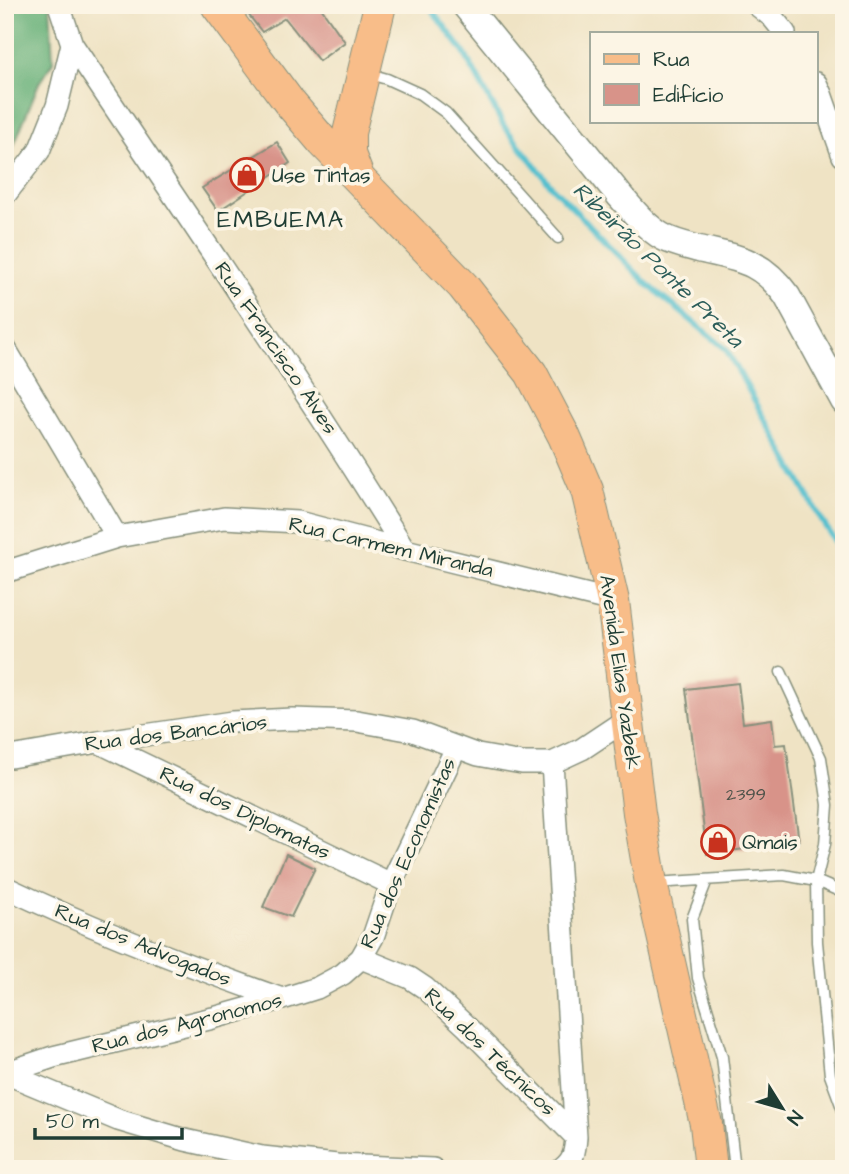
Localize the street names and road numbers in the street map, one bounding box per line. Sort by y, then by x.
street label: Rua Francisco Alves [207,256,345,440]
street label: Rua Carmem Miranda [286,509,496,585]
street label: Avenida Elias Yazbek [592,573,648,771]
street label: Rua dos Bancários [83,707,269,759]
street label: Rua dos Economistas [353,753,463,953]
street label: Rua dos Diplomatas [154,759,335,868]
street label: Rua dos Advogados [50,896,236,995]
street label: Rua dos Técnicos [418,981,562,1123]
street label: Rua dos Agronomos [89,985,286,1063]

